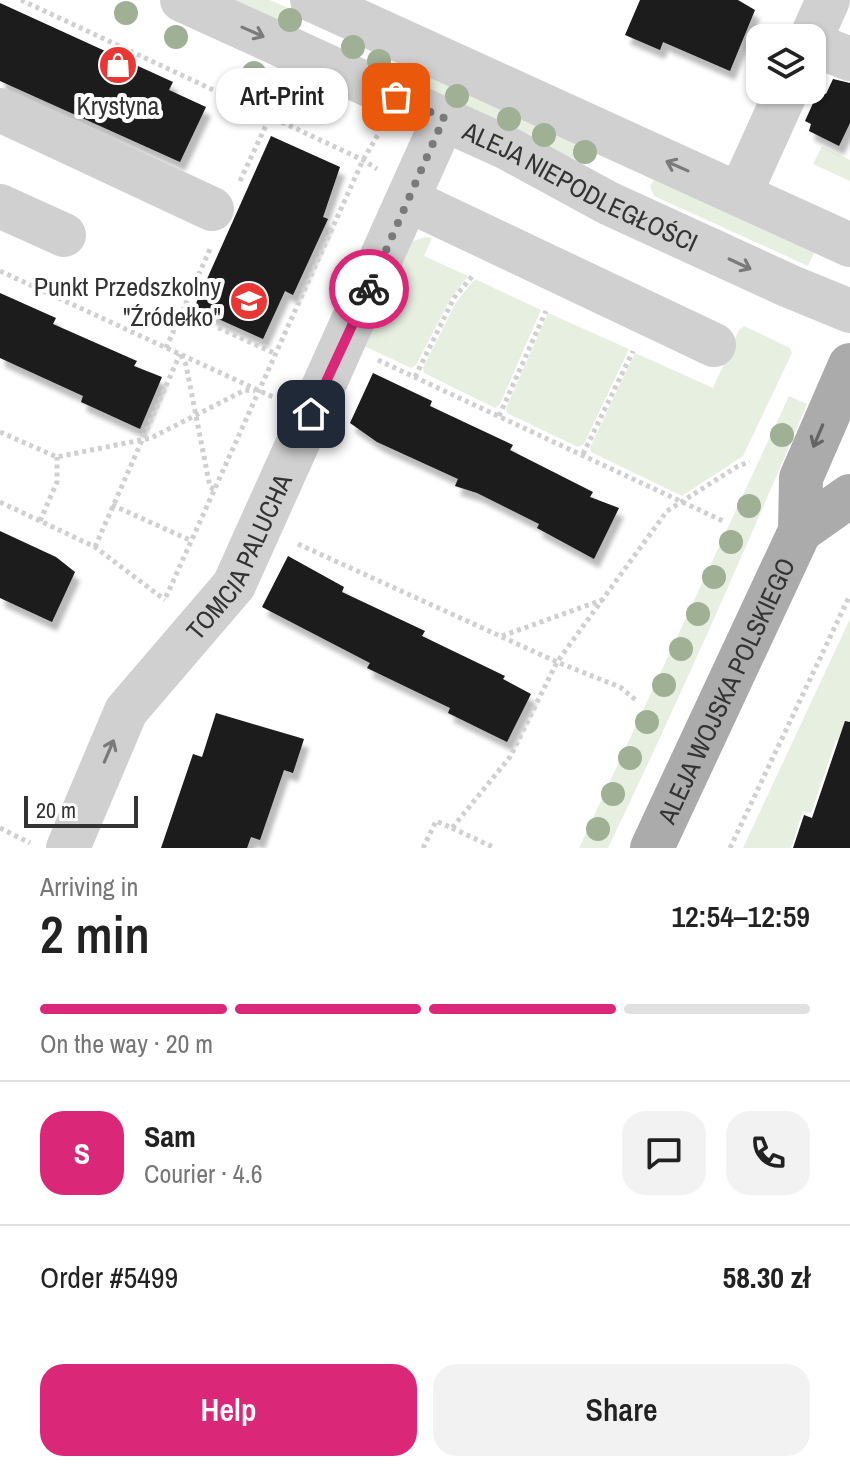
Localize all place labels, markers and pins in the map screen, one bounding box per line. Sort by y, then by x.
shop icon: Krystyna [97,44,139,86]
pin [362,63,430,131]
callout: Art-Print [216,69,348,125]
place label: Krystyna [77,88,160,123]
place label: Punkt Przedszkolny "Źródełko" [34,269,221,334]
school or university icon: Punkt Przedszkolny "Źródełko" [228,280,270,322]
pin [277,380,345,448]

